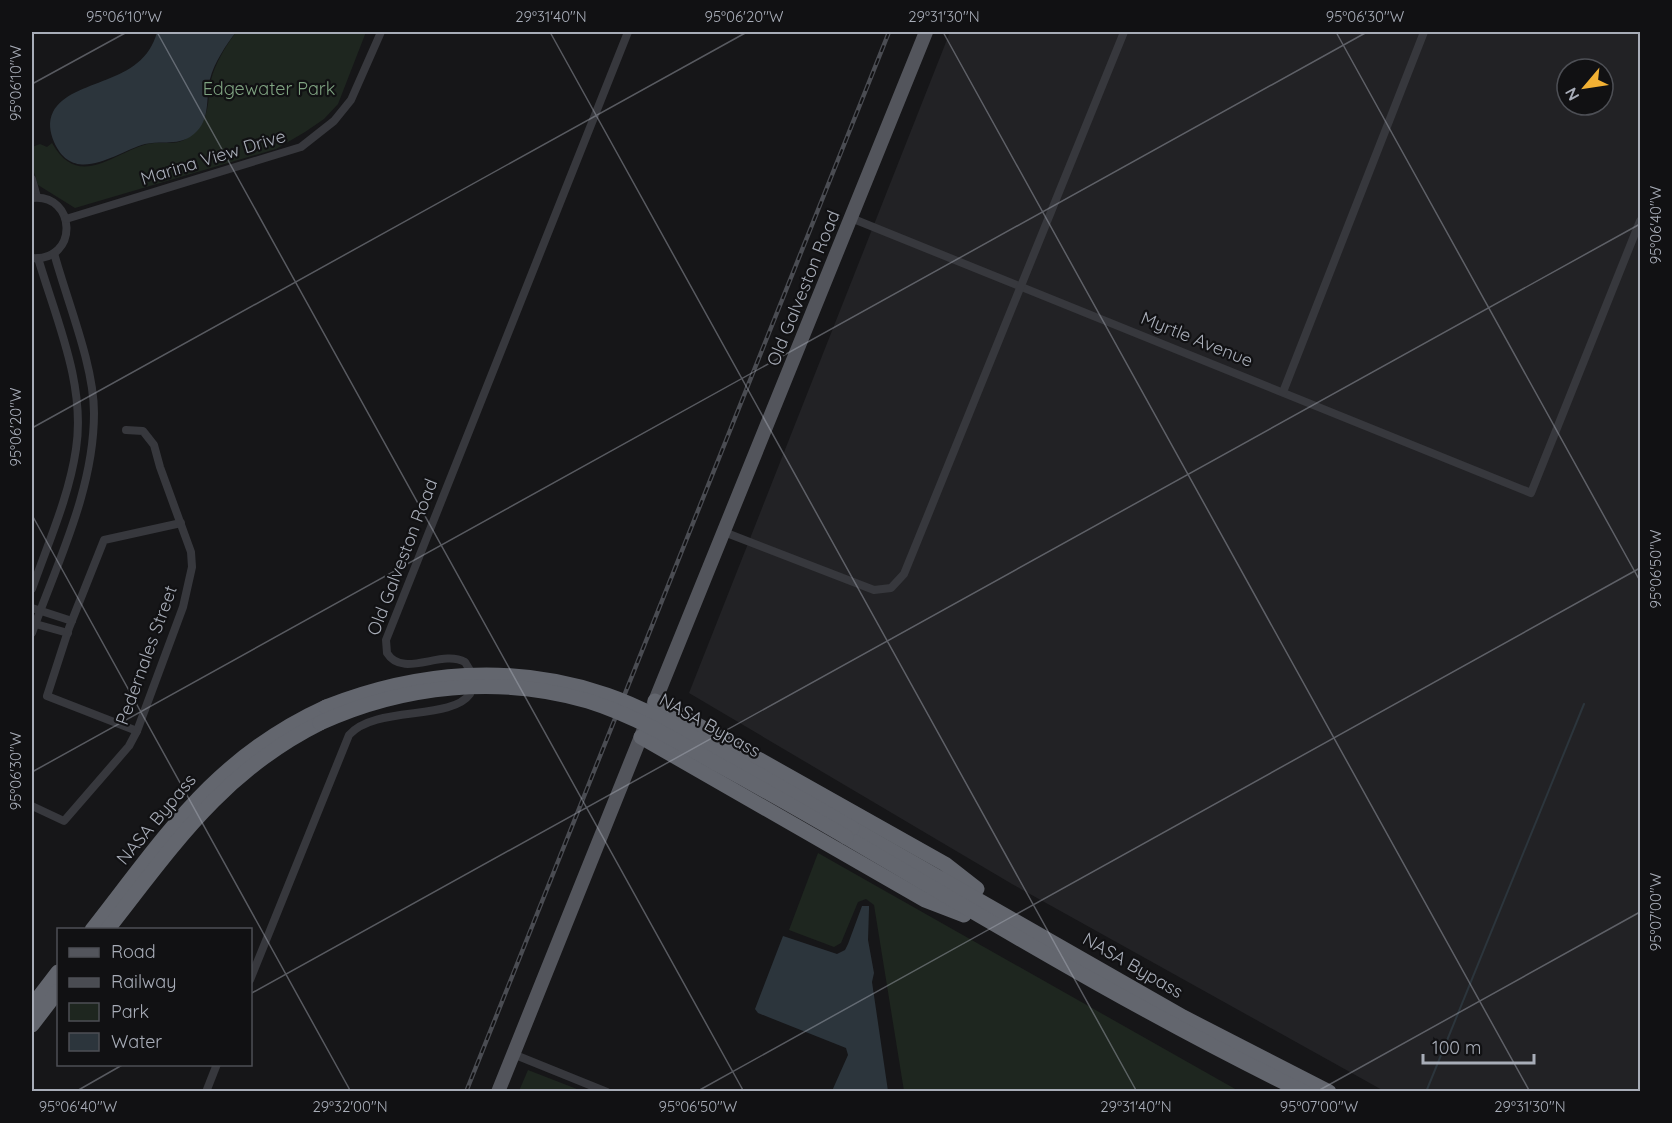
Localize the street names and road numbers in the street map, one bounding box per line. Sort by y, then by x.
street label: Marina View Drive [138,124,288,190]
street label: Old Galveston Road [761,207,845,369]
street label: Myrtle Avenue [1138,306,1256,372]
street label: Old Galveston Road [362,475,442,639]
street label: Pedernales Street [110,582,182,728]
street label: NASA Bypass [655,688,765,762]
street label: NASA Bypass [111,769,201,869]
street label: NASA Bypass [1079,927,1187,1003]

